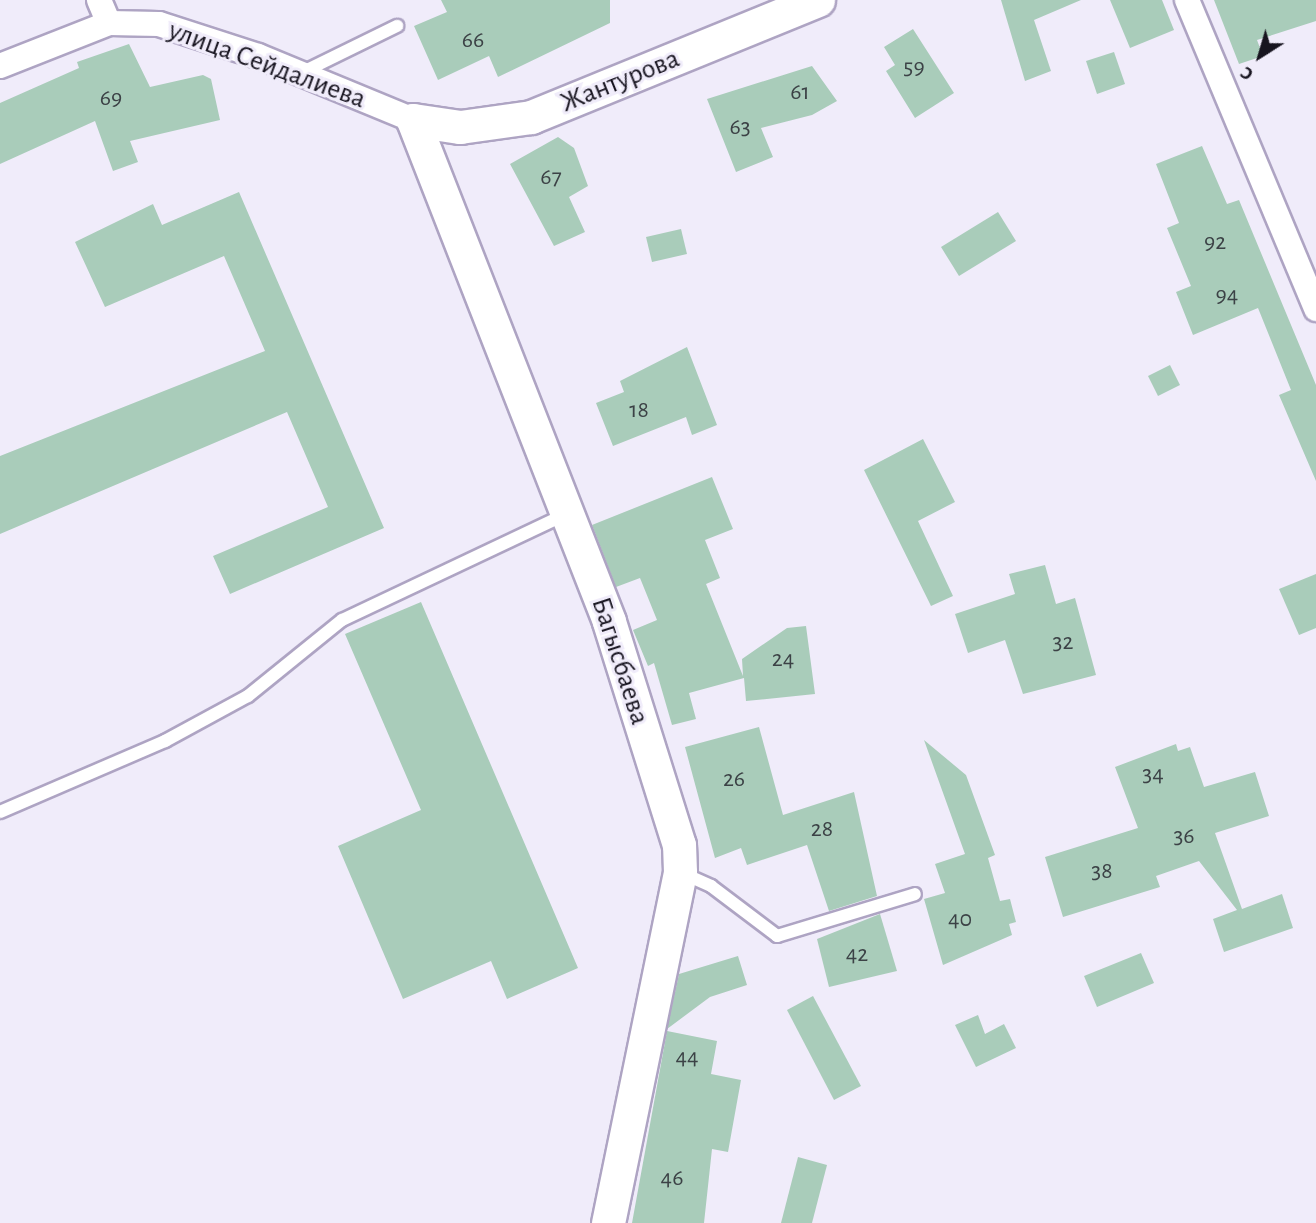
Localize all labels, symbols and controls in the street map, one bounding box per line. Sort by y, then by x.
street label: улица Сейдалиева [164,14,370,116]
north arrow [1225,21,1295,91]
house number: 66 [462,27,484,55]
street label: Жантурова [556,42,684,120]
house number: 59 [903,54,925,82]
text: С [1237,62,1257,84]
house number: 61 [790,79,810,107]
house number: 69 [100,85,122,113]
house number: 63 [729,114,751,142]
house number: 67 [540,164,562,192]
house number: 92 [1204,229,1226,257]
house number: 94 [1216,282,1238,310]
house number: 18 [629,397,649,425]
street label: Багысбаева [584,593,656,729]
house number: 32 [1053,629,1073,657]
house number: 24 [772,646,794,674]
house number: 34 [1142,761,1164,789]
house number: 26 [723,766,745,794]
house number: 28 [811,816,833,844]
house number: 36 [1173,823,1195,851]
house number: 38 [1091,858,1113,886]
house number: 40 [948,906,972,934]
house number: 42 [846,941,868,969]
house number: 44 [675,1044,699,1072]
house number: 46 [661,1165,683,1193]

